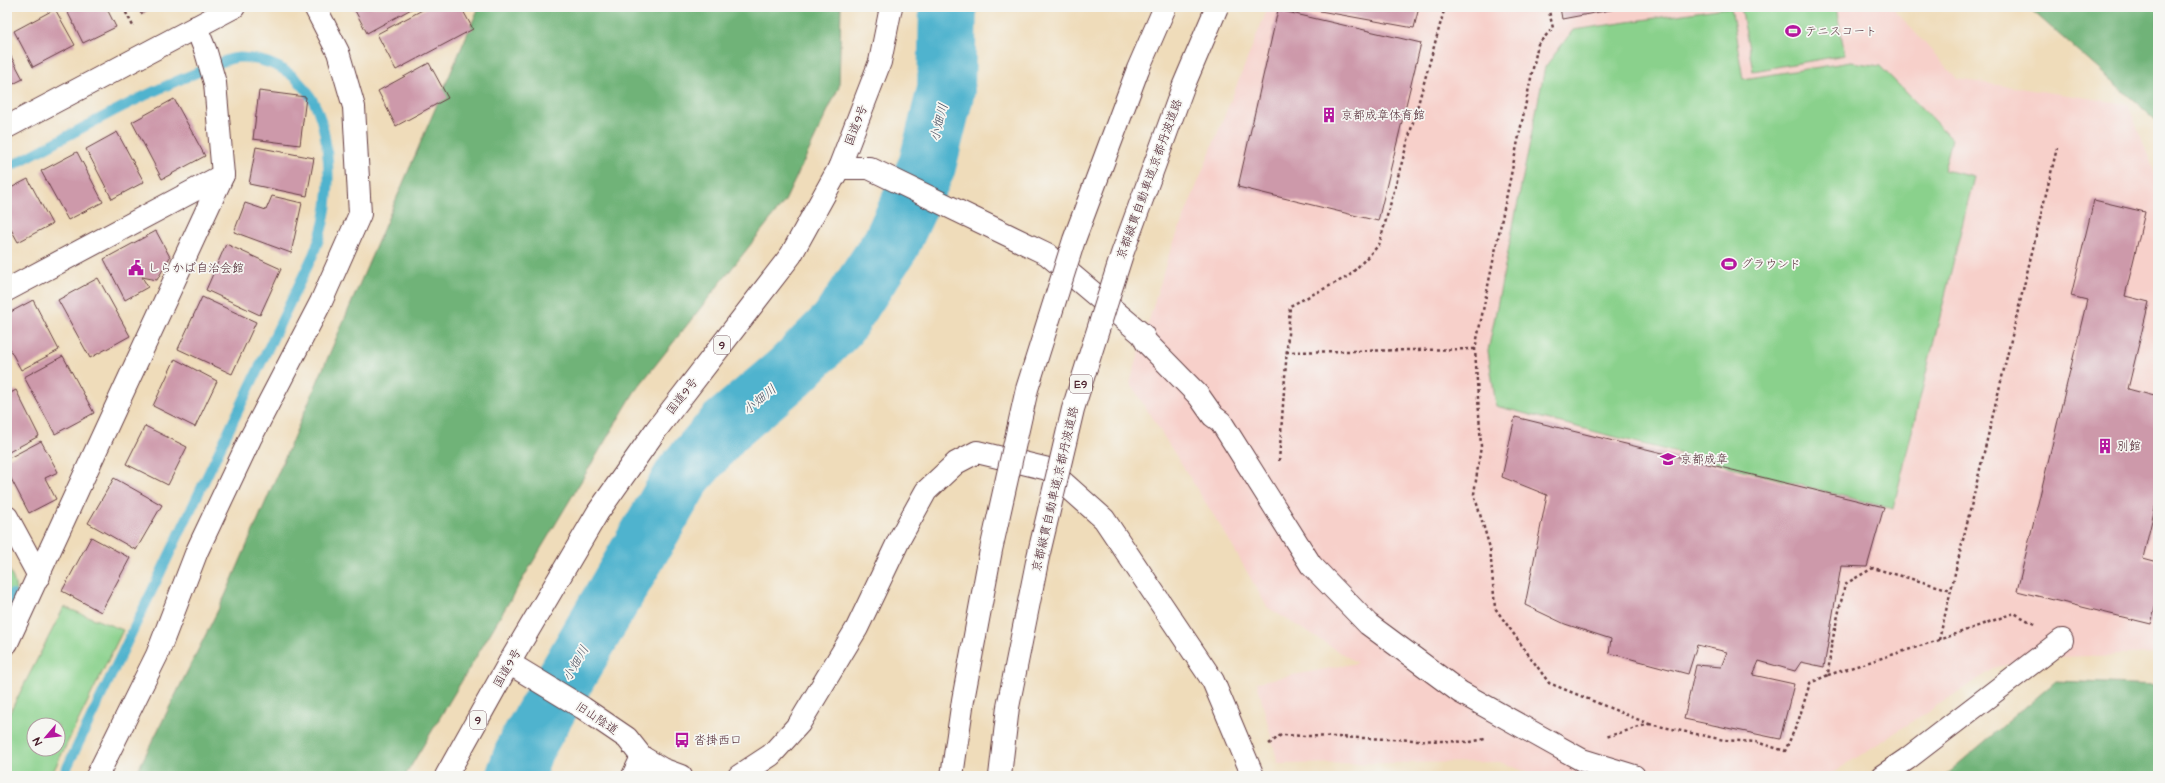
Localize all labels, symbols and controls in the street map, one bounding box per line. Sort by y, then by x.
sports icon: テニスコート [1784,22,1802,40]
place label: テニスコート [1805,23,1877,40]
street label: 京都縦貫自動車道;京都丹波道路 [1112,97,1186,262]
water label: 小畑川 [926,101,952,143]
street label: 国道9号 [841,102,872,148]
building icon: 京都成章体育館 [1320,106,1338,124]
place label: 京都成章体育館 [1341,107,1425,124]
sports icon: グラウンド [1720,255,1738,273]
place label: グラウンド [1741,256,1801,273]
public building icon: しらかば自治会館 [127,259,145,277]
place label: しらかば自治会館 [148,260,244,277]
road number: 9 [714,336,730,354]
street label: 国道9号 [663,374,702,418]
road number: E9 [1070,375,1092,393]
water label: 小畑川 [739,380,780,419]
street label: 京都縦貫自動車道;京都丹波道路 [1028,405,1083,574]
building icon: 別館 [2096,437,2114,455]
place label: 別館 [2117,438,2141,455]
school or university icon: 京都成章 [1659,450,1677,468]
place label: 京都成章 [1680,451,1728,468]
water label: 小畑川 [558,642,593,685]
street label: 国道9号 [489,645,526,691]
street label: 旧山陰道 [572,698,621,739]
road number: 9 [470,711,486,729]
north arrow [26,717,66,757]
bus stop icon: 沓掛西口 [673,731,691,749]
place label: 沓掛西口 [694,732,742,749]
text: N [29,735,46,748]

